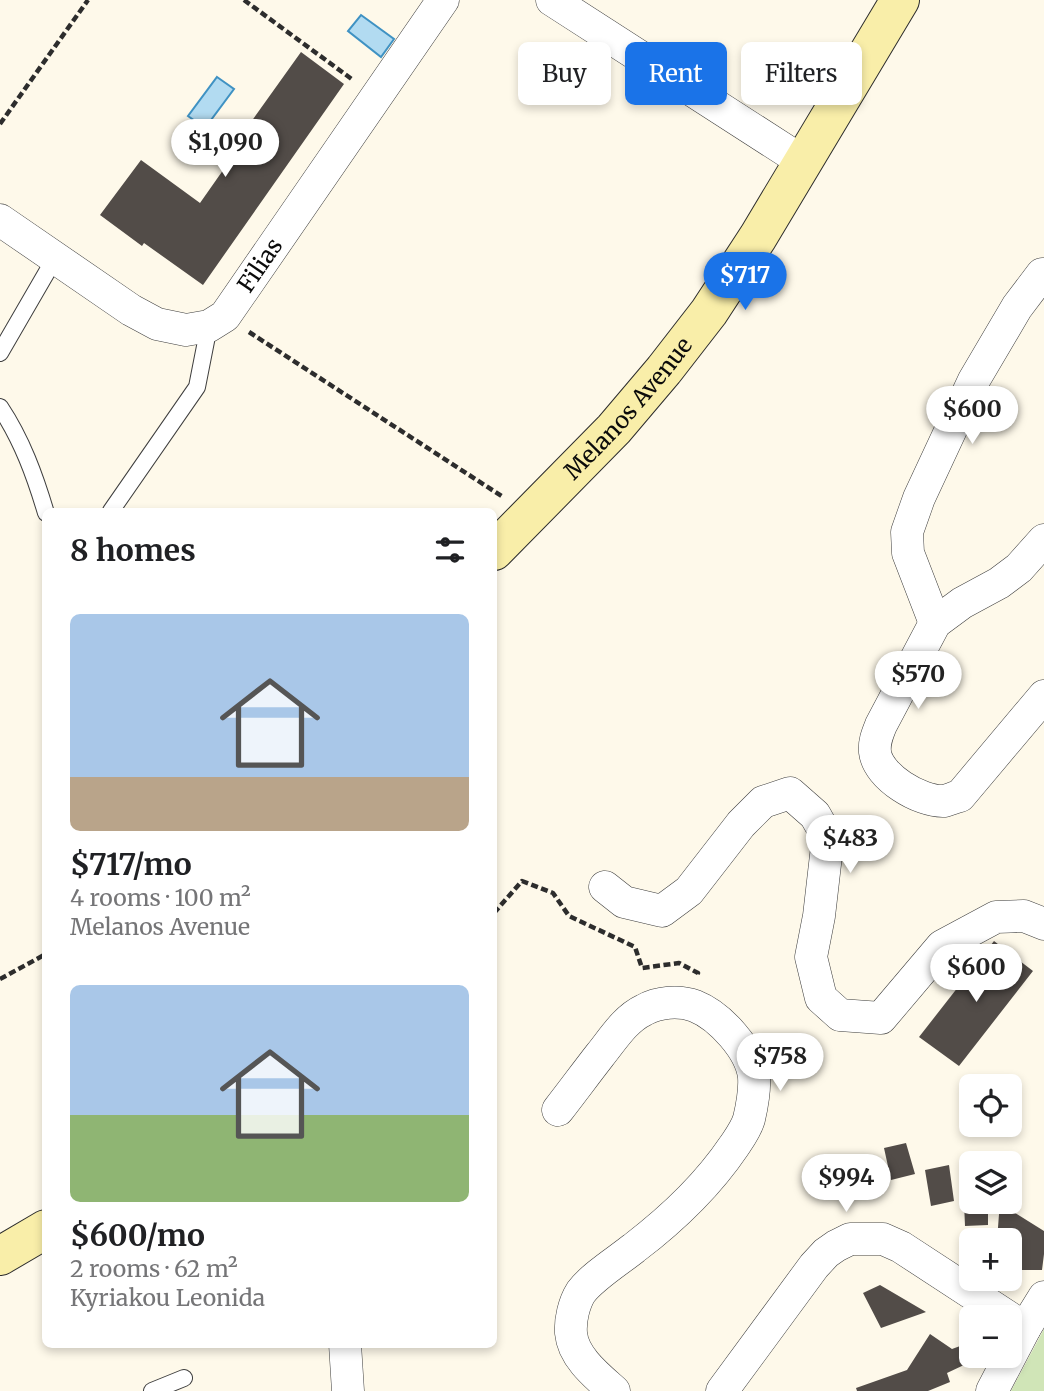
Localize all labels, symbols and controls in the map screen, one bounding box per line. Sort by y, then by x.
chip: Buy [518,42,611,105]
chip: Rent [625,42,727,105]
chip: Filters [741,42,862,105]
pin: $1,090 [168,120,282,179]
text: $1,090 [187,127,263,156]
street label: Filias [231,232,288,298]
pin: $717 [704,252,786,312]
text: $717 [720,260,770,289]
street label: Melanos Avenue [558,331,698,485]
pin: $600 [931,386,1013,446]
text: $600 [942,394,1002,423]
text: 8 homes [70,531,196,569]
icon: filters [431,531,469,569]
pin: $570 [877,652,959,711]
text: $570 [891,659,945,688]
icon: home [207,660,333,786]
pin: $483 [809,816,891,875]
text: $483 [822,823,878,852]
text: $717/mo [70,845,192,883]
text: 4 rooms · 100 m² [70,883,251,912]
text: Melanos Avenue [70,912,250,941]
pin: $600 [935,944,1017,1004]
text: $600 [946,952,1006,981]
icon: home [207,1031,333,1157]
pin: $758 [739,1034,821,1093]
text: $758 [753,1041,807,1070]
map controls [959,1074,1022,1368]
button: locate [959,1074,1022,1137]
button: layers [959,1151,1022,1214]
pin: $994 [805,1154,887,1214]
text: $994 [818,1162,874,1191]
text: $600/mo [70,1216,205,1254]
button: + [959,1228,1022,1291]
text: 2 rooms · 62 m² [70,1254,238,1283]
text: Kyriakou Leonida [70,1283,265,1312]
button: − [959,1305,1022,1368]

